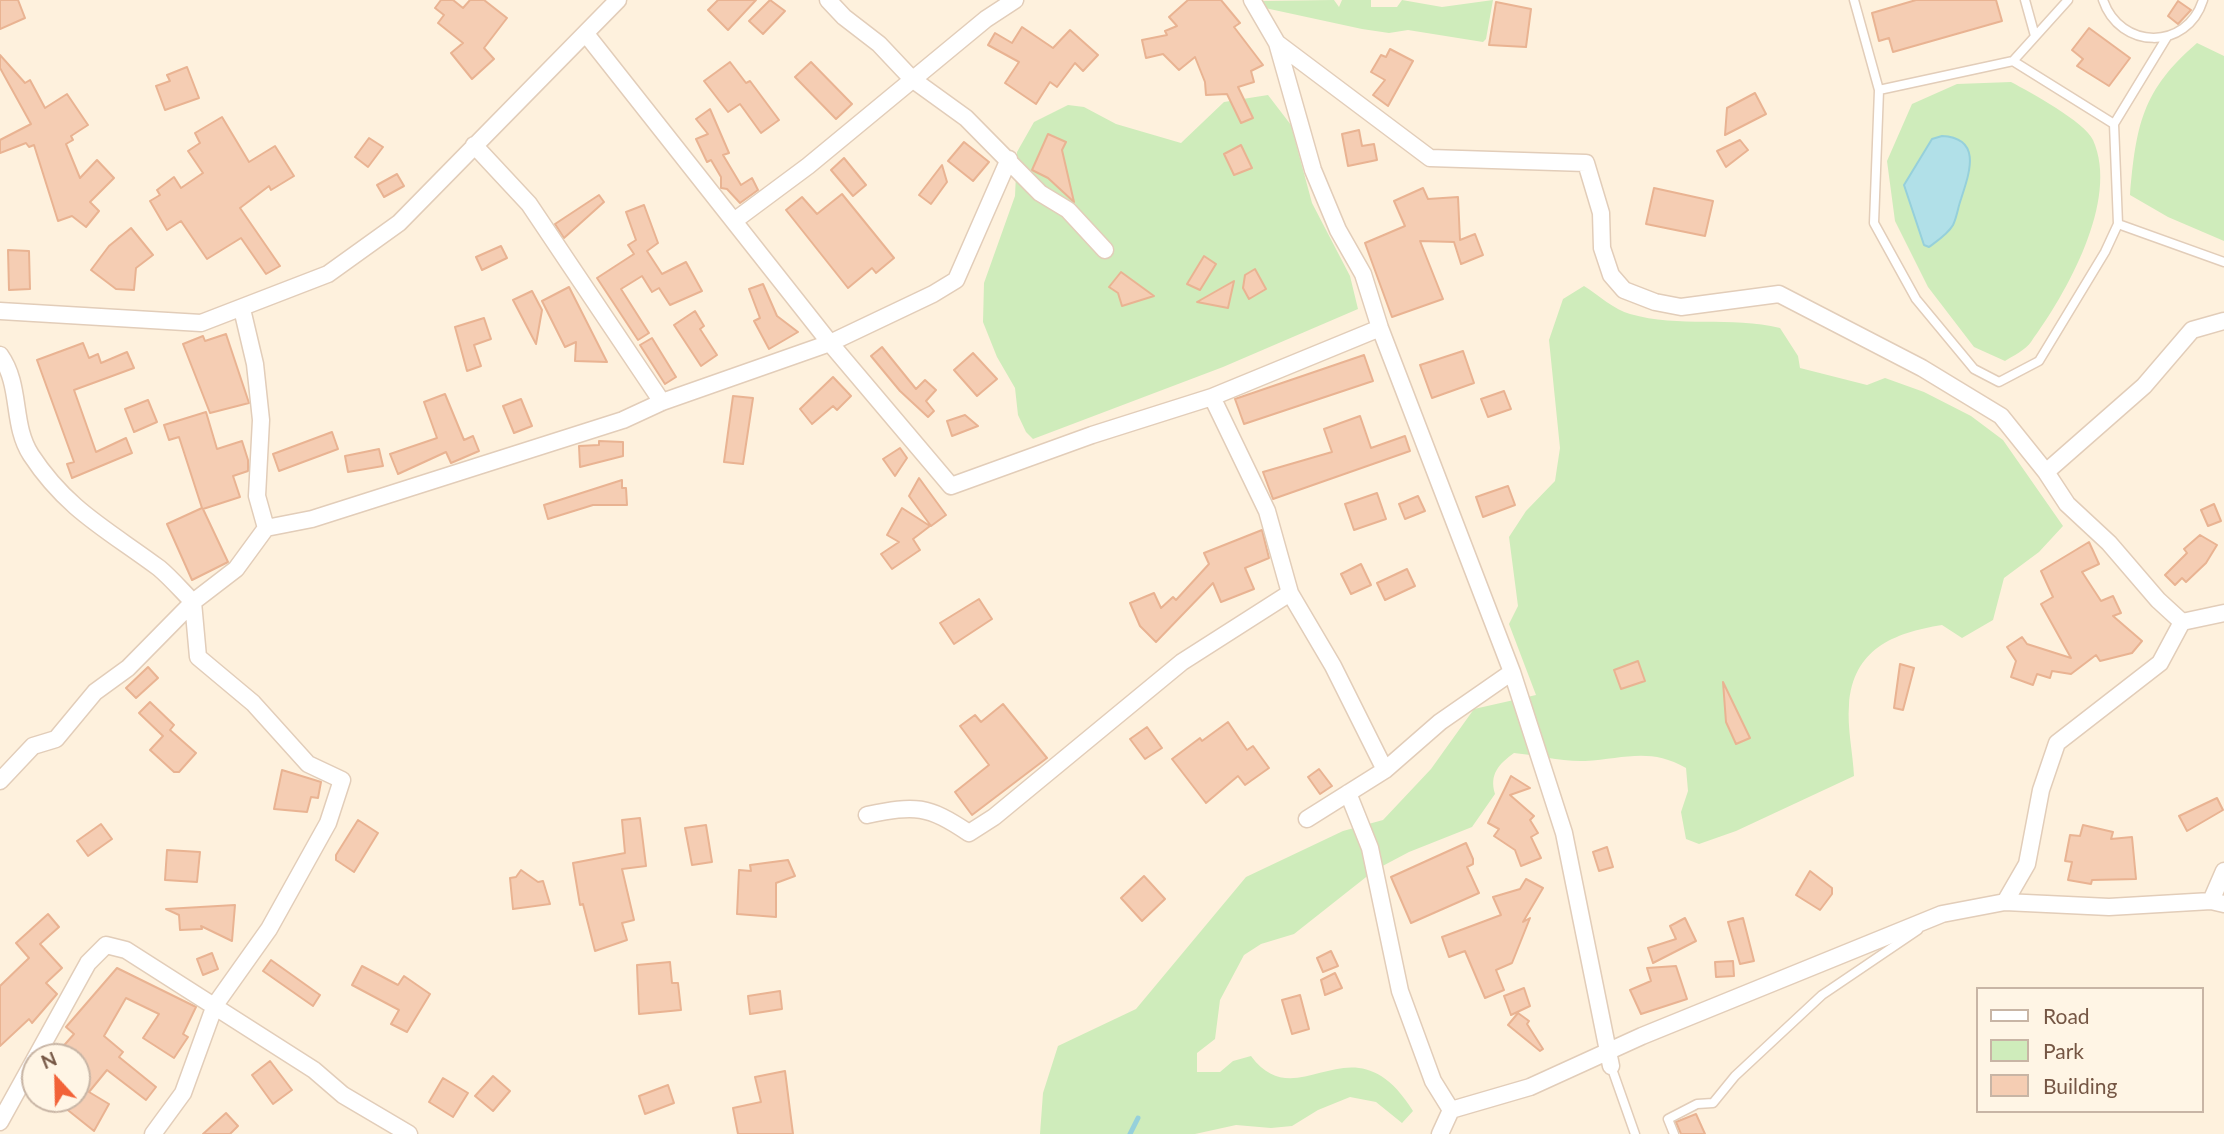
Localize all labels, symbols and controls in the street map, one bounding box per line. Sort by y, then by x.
legend [1976,987,2203,1113]
text: Road [2043,1003,2090,1028]
text: Park [2043,1038,2084,1063]
north arrow [21,1043,91,1113]
text: N [38,1047,60,1073]
text: Building [2043,1073,2118,1098]

